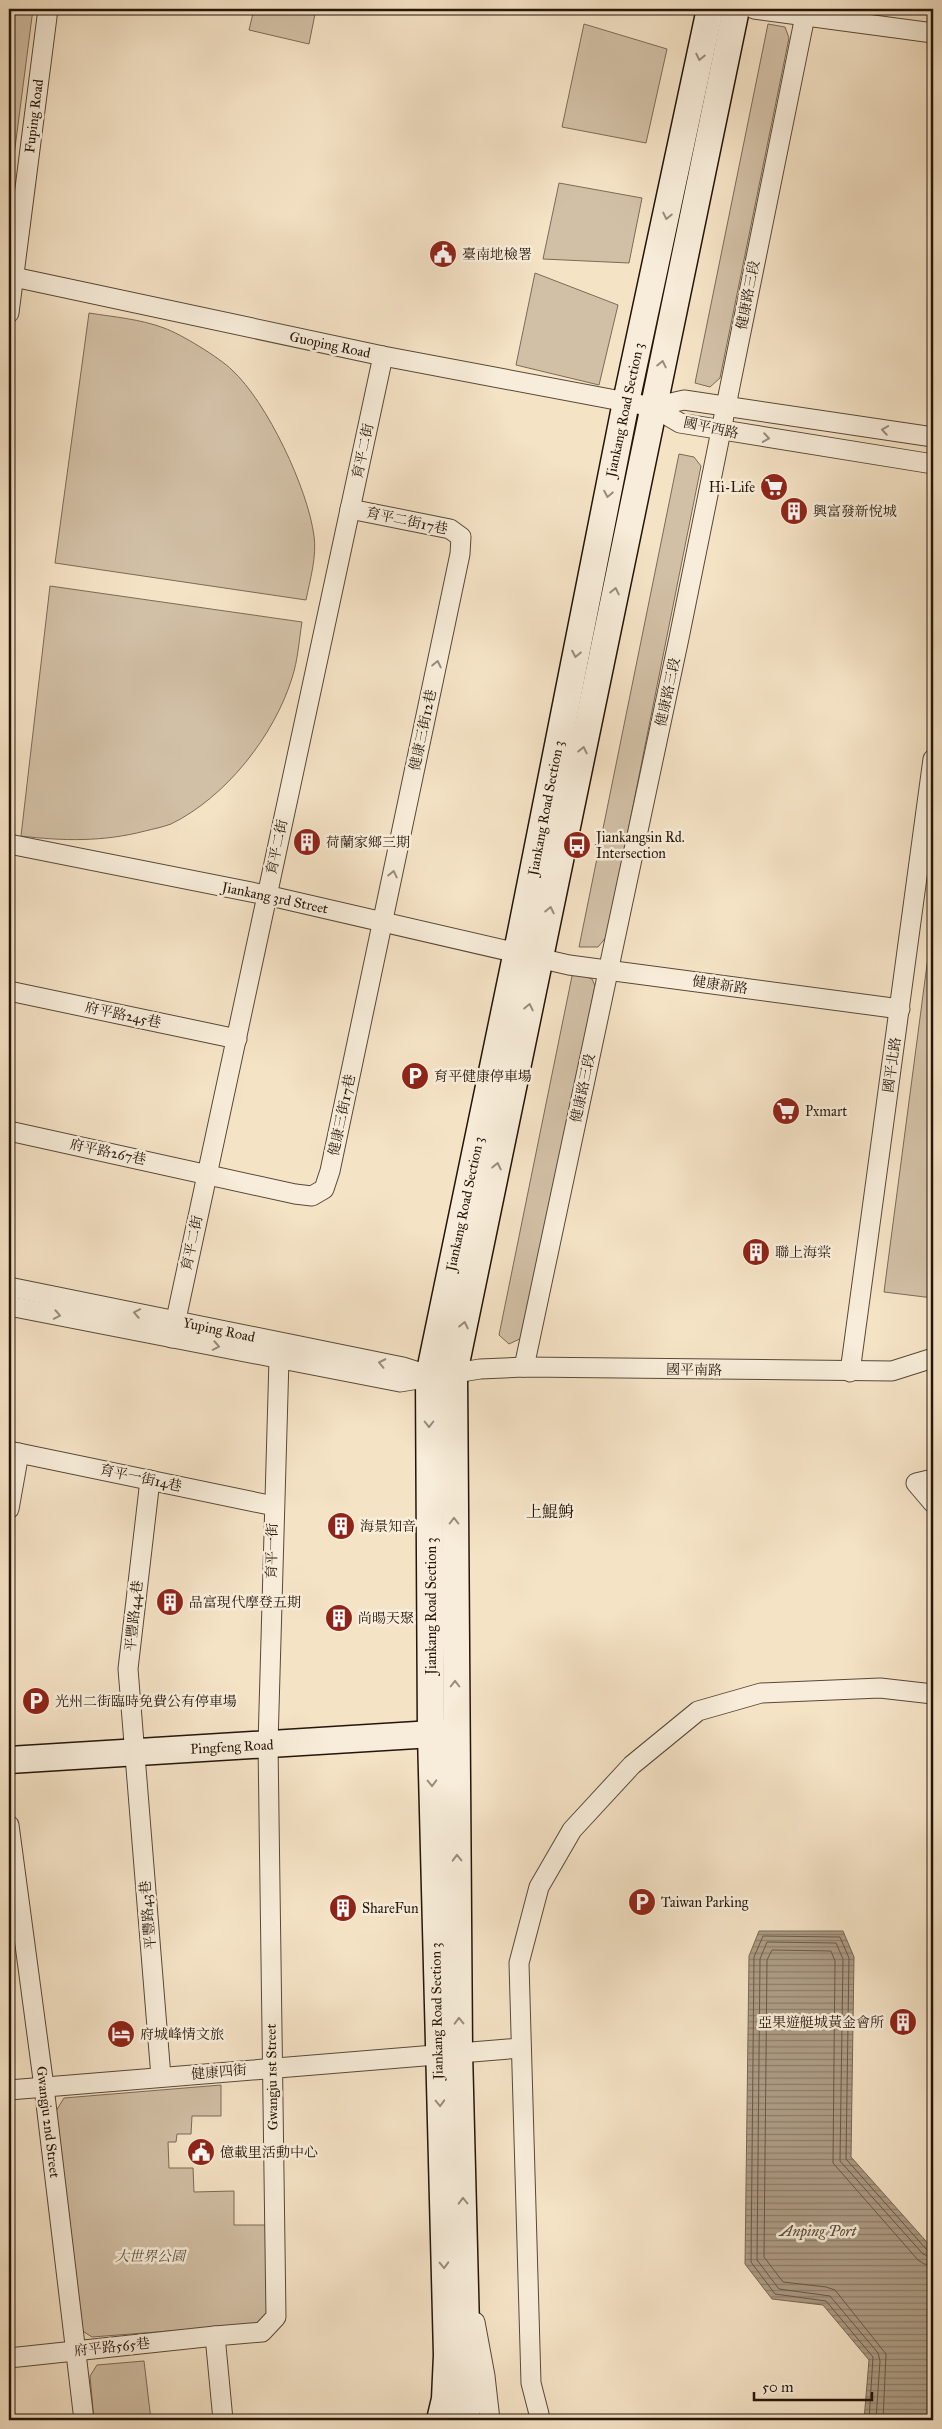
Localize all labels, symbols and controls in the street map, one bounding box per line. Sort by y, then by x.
one-way arrow [695,52,706,61]
street label: Fuping Road [21,78,47,154]
one-way arrow [662,211,673,220]
public building icon: 臺南地檢署 [428,239,458,269]
place label: 臺南地檢署 [462,246,532,263]
street label: 健康路三段 [733,259,763,331]
street label: Guoping Road [288,328,372,362]
street label: Jiankang Road Section 3 [602,341,649,481]
one-way arrow [657,359,667,368]
street label: 國平西路 [682,414,740,442]
street label: 育平二街 [349,422,377,480]
one-way arrow [881,425,889,436]
one-way arrow [762,433,770,443]
supermarket icon: Hi-Life [759,472,789,502]
place label: Hi-Life [709,479,755,496]
one-way arrow [603,490,614,499]
building icon: 興富發新悅城 [779,496,809,526]
place label: 興富發新悅城 [813,503,897,520]
street label: 育平二街17巷 [365,504,449,538]
one-way arrow [610,587,620,596]
one-way arrow [572,649,582,658]
street label: 健康路三段 [652,656,684,728]
one-way arrow [431,659,442,668]
street label: 健康三街12巷 [406,688,440,772]
street label: Jiankang Road Section 3 [524,739,568,879]
one-way arrow [577,746,587,755]
street label: 育平二街 [263,818,291,876]
building icon: 荷蘭家鄉三期 [292,827,322,857]
place label: Jiankangsin Rd. Intersection [594,829,685,862]
bus stop icon: Jiankangsin Rd. Intersection [562,830,592,860]
place label: 荷蘭家鄉三期 [326,834,410,851]
one-way arrow [388,870,398,879]
street label: Jiankang 3rd Street [218,878,330,919]
one-way arrow [544,905,554,914]
street label: 健康新路 [691,973,749,997]
street label: 府平路245巷 [83,999,163,1031]
one-way arrow [524,1003,534,1011]
street label: 國平北路 [880,1036,904,1094]
street label: 健康路三段 [567,1052,599,1124]
parking icon: 育平健康停車場 [400,1061,430,1091]
place label: 育平健康停車場 [434,1068,532,1085]
street label: 健康三街17巷 [325,1073,359,1157]
supermarket icon: Pxmart [771,1096,801,1126]
place label: Pxmart [805,1103,847,1120]
street label: Jiankang Road Section 3 [442,1135,489,1275]
street label: 府平路267巷 [68,1136,148,1168]
one-way arrow [491,1162,501,1171]
street label: 育平二街 [178,1214,206,1272]
building icon: 聯上海棠 [741,1237,771,1267]
place label: 聯上海棠 [775,1244,831,1261]
one-way arrow [133,1308,142,1319]
one-way arrow [52,1309,61,1320]
street label: Yuping Road [181,1314,257,1346]
one-way arrow [458,1321,468,1330]
one-way arrow [212,1341,220,1351]
one-way arrow [378,1358,387,1369]
street label: 國平南路 [666,1361,722,1379]
one-way arrow [424,1421,434,1429]
street label: 育平一街14巷 [98,1461,184,1495]
district label: 上鯤鯓 [526,1502,574,1521]
building icon: 海景知音 [326,1511,356,1541]
one-way arrow [449,1517,459,1525]
place label: 海景知音 [360,1518,416,1535]
street label: 育平一街 [263,1523,281,1579]
street label: Jiankang Road Section 3 [423,1537,441,1677]
street label: 平豐路44巷 [122,1580,146,1652]
building icon: 品富現代摩登五期 [155,1587,185,1617]
place label: 品富現代摩登五期 [189,1594,301,1611]
building icon: 尚暘天聚 [324,1603,354,1633]
place label: 尚暘天聚 [358,1610,414,1627]
one-way arrow [450,1680,460,1688]
parking icon: 光州二街臨時免費公有停車場 [21,1686,51,1716]
place label: 光州二街臨時免費公有停車場 [55,1693,237,1710]
street label: Pingfeng Road [190,1736,274,1758]
one-way arrow [427,1779,438,1787]
one-way arrow [452,1854,462,1862]
street label: 平豐路43巷 [137,1880,159,1950]
parking icon: Taiwan Parking [627,1887,657,1917]
building icon: ShareFun [328,1893,358,1923]
place label: Taiwan Parking [661,1894,749,1911]
place label: ShareFun [362,1900,419,1917]
street label: Jiankang Road Section 3 [427,1942,448,2082]
building icon: 亞果遊艇城黃金會所 [888,2007,918,2037]
place label: 亞果遊艇城黃金會所 [758,2014,884,2031]
one-way arrow [454,2016,464,2024]
hotel icon: 府城峰情文旅 [106,2019,136,2049]
street label: Gwangju 1st Street [263,2023,281,2130]
place label: 府城峰情文旅 [140,2026,224,2043]
street label: 健康四街 [190,2061,248,2083]
street label: Gwangju 2nd Street [33,2065,63,2179]
one-way arrow [434,2099,445,2107]
public building icon: 億載里活動中心 [186,2137,216,2167]
place label: 億載里活動中心 [220,2144,318,2161]
one-way arrow [458,2196,468,2204]
water label: Anping Port [778,2222,858,2241]
park label: 大世界公園 [115,2248,187,2265]
one-way arrow [439,2262,450,2270]
street label: 府平路565巷 [73,2335,151,2359]
scale bar [754,2369,872,2401]
text: 50 m [762,2378,794,2396]

